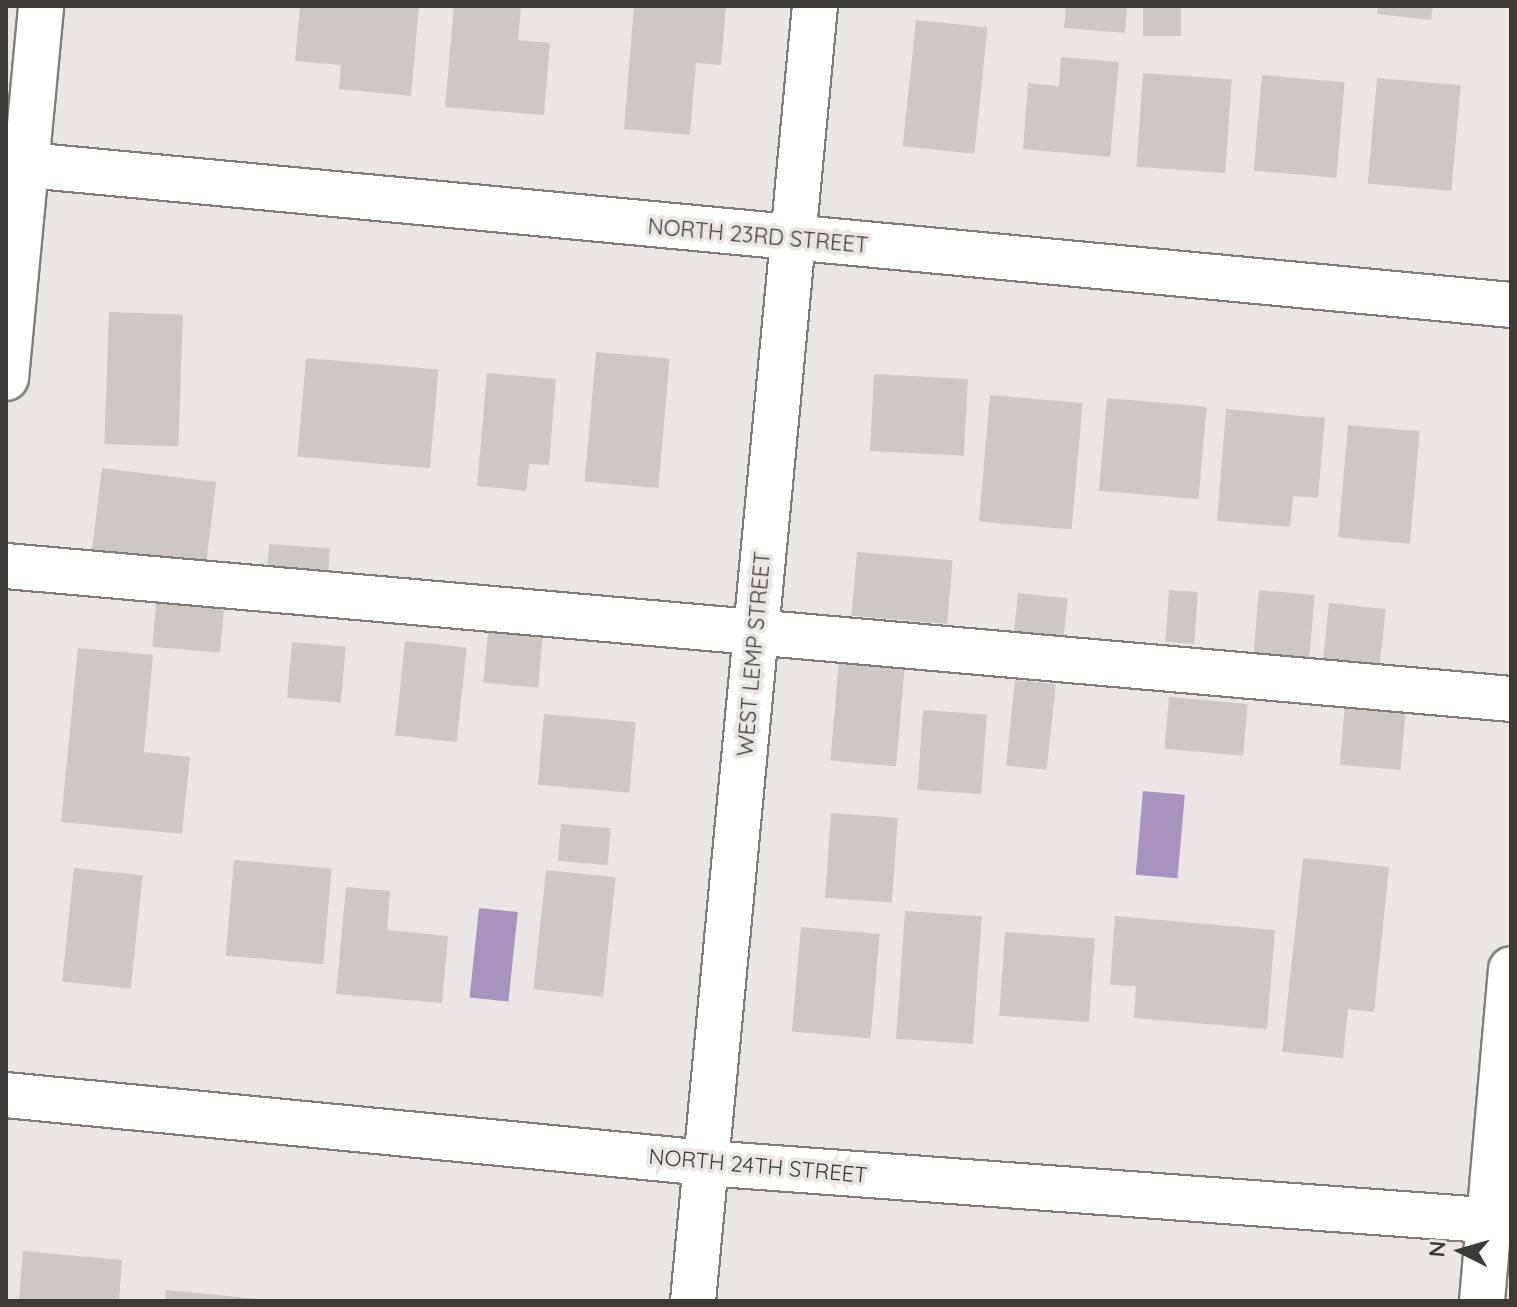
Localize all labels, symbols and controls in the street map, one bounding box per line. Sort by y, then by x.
street label: NORTH 23RD STREET [647,213,869,259]
street label: WEST LEMP STREET [732,550,776,758]
street label: NORTH 24TH STREET [647,1143,869,1189]
north arrow [1421,1211,1501,1291]
text: N [1422,1240,1452,1258]

